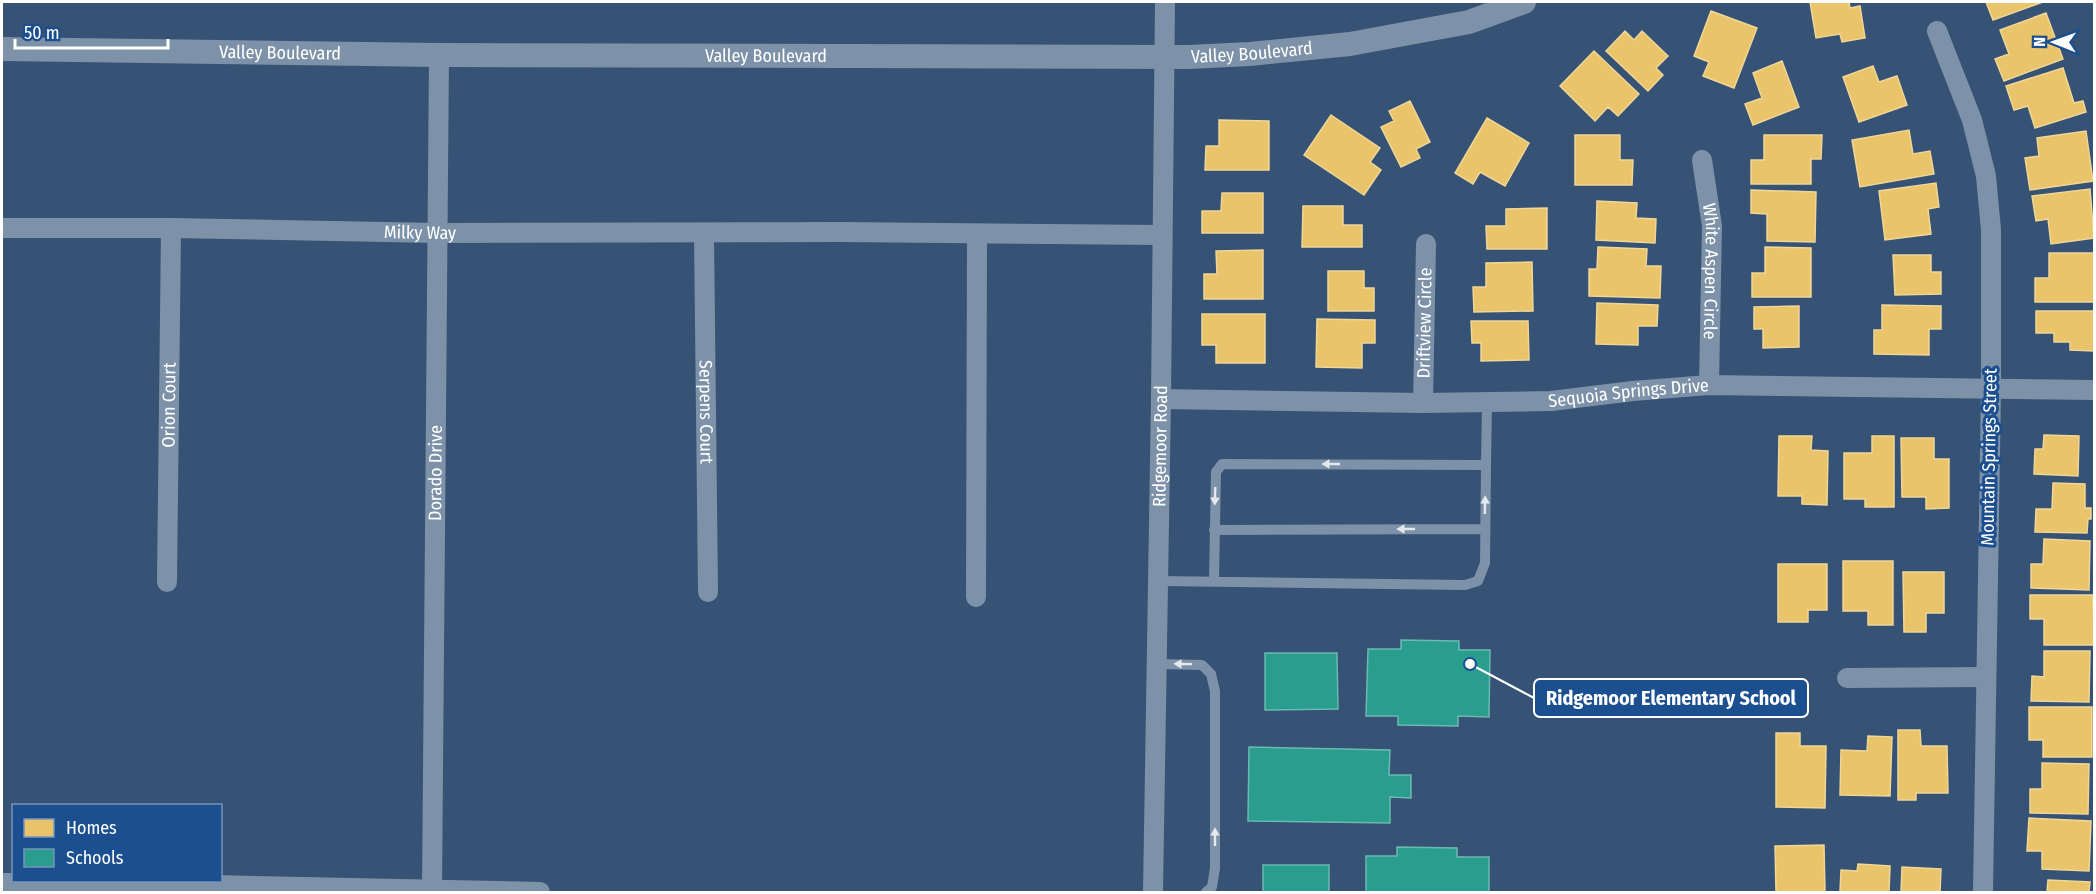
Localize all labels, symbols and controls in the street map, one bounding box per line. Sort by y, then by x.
scale bar [15,12,168,50]
north arrow [2024,12,2084,72]
text: 50 m [24,22,60,44]
street label: Valley Boulevard [1190,37,1314,68]
text: N [2030,37,2049,47]
street label: Valley Boulevard [219,41,341,65]
street label: Valley Boulevard [705,45,827,67]
street label: White Aspen Circle [1698,202,1723,340]
street label: Milky Way [384,221,456,244]
street label: Driftview Circle [1412,267,1437,379]
street label: Serpens Court [694,360,718,464]
street label: Orion Court [158,362,180,448]
street label: Mountain Springs Street [1976,368,2002,546]
street label: Sequoia Springs Drive [1547,374,1710,412]
street label: Ridgemoor Road [1148,385,1172,507]
street label: Dorado Drive [424,425,447,521]
one-way arrow [1321,459,1340,469]
one-way arrow [1211,487,1220,506]
one-way arrow [1481,495,1490,514]
one-way arrow [1396,524,1415,534]
one-way arrow [1174,659,1193,669]
callout: Ridgemoor Elementary School [1534,679,1808,717]
text: Ridgemoor Elementary School [1546,686,1796,710]
legend [12,804,222,882]
text: Homes [66,817,117,839]
one-way arrow [1210,827,1220,846]
text: Schools [66,847,124,869]

